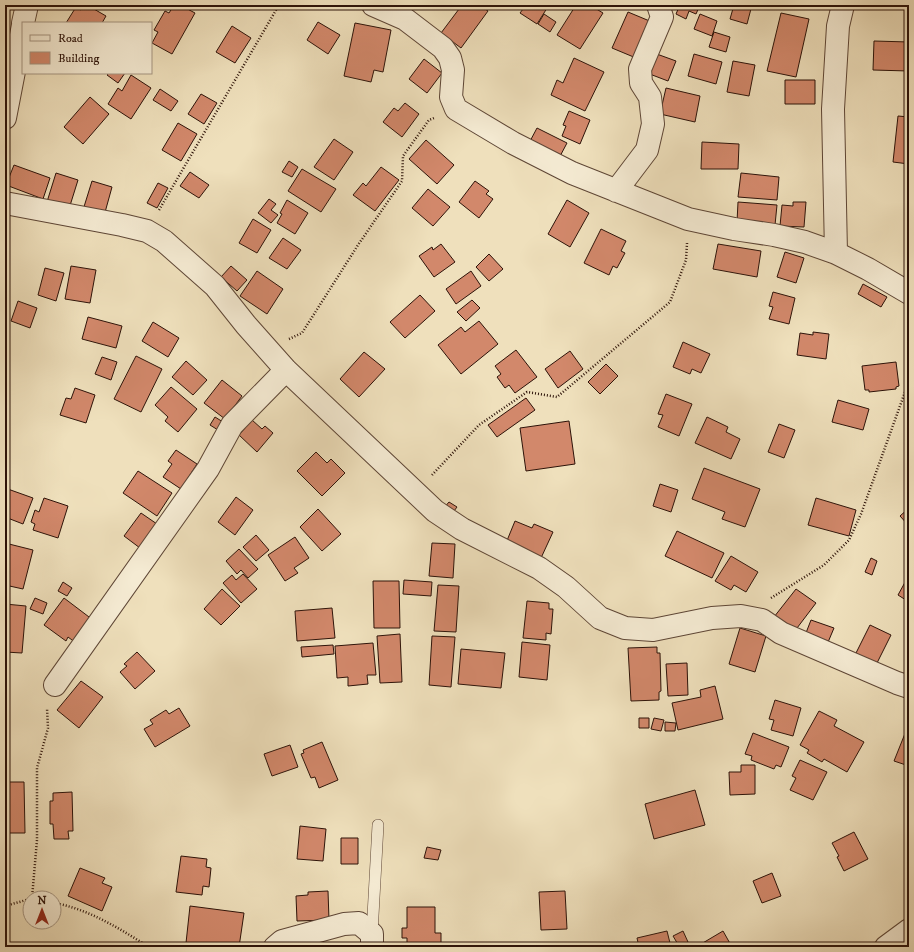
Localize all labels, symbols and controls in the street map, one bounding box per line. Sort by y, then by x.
legend [22,22,152,74]
text: Road [58,31,83,46]
text: Building [58,51,99,66]
north arrow [22,890,62,930]
text: N [37,894,47,908]

